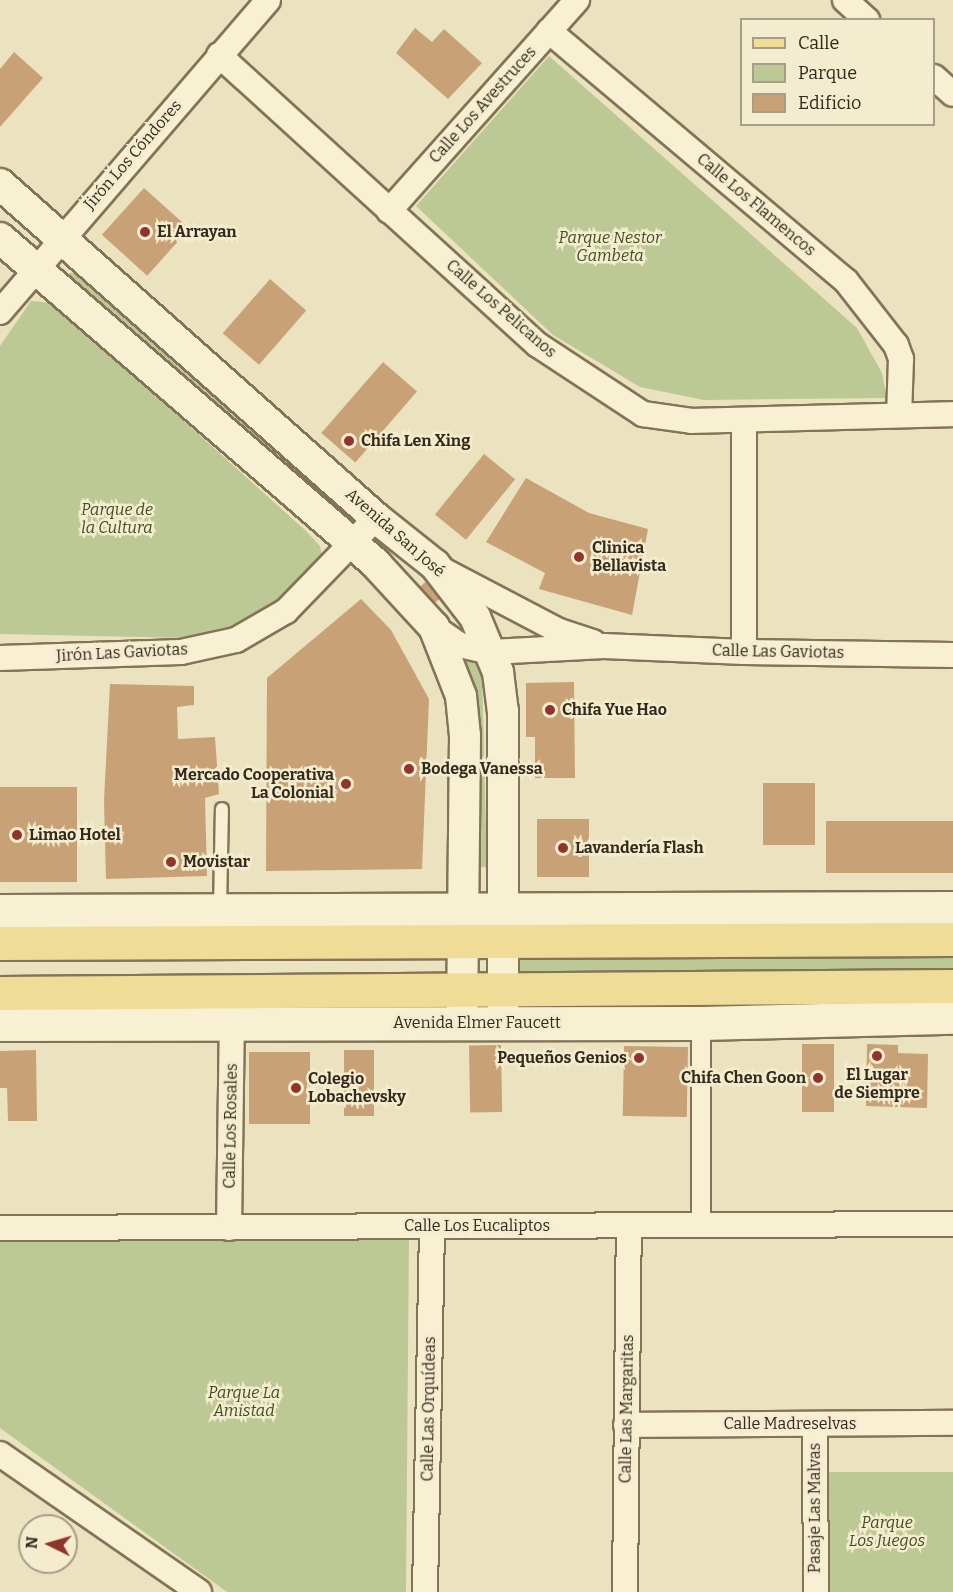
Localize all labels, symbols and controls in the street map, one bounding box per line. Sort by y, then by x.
legend [740,18,935,126]
text: Calle [798,32,839,54]
street label: Calle Los Avestruces [425,43,541,167]
text: Parque [798,62,857,84]
text: Edificio [798,92,861,114]
street label: Jirón Los Cóndores [80,96,186,214]
street label: Calle Los Flamencos [693,150,819,260]
place label: El Arrayan [157,222,237,242]
marker: El Arrayan [138,225,152,239]
park label: Parque Nestor Gambeta [559,228,661,266]
street label: Calle Los Pelicanos [442,256,560,362]
place label: Chifa Len Xing [361,431,470,451]
marker: Chifa Len Xing [342,434,356,448]
street label: Avenida San José [341,485,449,581]
park label: Parque de la Cultura [81,500,153,538]
place label: Clinica Bellavista [592,538,666,576]
marker: Clinica Bellavista [570,548,588,566]
street label: Jirón Las Gaviotas [56,640,188,666]
street label: Calle Las Gaviotas [712,641,844,663]
place label: Chifa Yue Hao [562,700,667,720]
marker: Chifa Yue Hao [543,703,557,717]
place label: Bodega Vanessa [421,759,543,779]
marker: Bodega Vanessa [402,762,416,776]
place label: Mercado Cooperativa La Colonial [174,765,334,803]
marker: Mercado Cooperativa La Colonial [339,777,353,791]
place label: Limao Hotel [29,825,121,845]
marker: Limao Hotel [10,828,24,842]
place label: Lavandería Flash [575,838,704,858]
marker: Lavandería Flash [556,841,570,855]
place label: Movistar [183,852,250,872]
marker: Movistar [164,855,178,869]
street label: Avenida Elmer Faucett [393,1013,561,1033]
place label: Pequeños Genios [497,1048,627,1068]
marker: El Lugar de Siempre [870,1049,884,1063]
marker: Pequeños Genios [632,1051,646,1065]
street label: Calle Los Rosales [220,1063,242,1189]
place label: El Lugar de Siempre [834,1065,920,1103]
place label: Chifa Chen Goon [681,1068,806,1088]
place label: Colegio Lobachevsky [308,1069,406,1107]
marker: Chifa Chen Goon [811,1071,825,1085]
marker: Colegio Lobachevsky [289,1081,303,1095]
street label: Calle Los Eucaliptos [404,1216,550,1236]
street label: Calle Las Margaritas [616,1334,638,1484]
street label: Calle Las Orquídeas [418,1336,440,1482]
park label: Parque La Amistad [208,1383,280,1421]
street label: Calle Madreselvas [724,1414,856,1434]
street label: Pasaje Las Malvas [805,1443,825,1573]
park label: Parque Los Juegos [849,1513,925,1551]
north arrow [18,1514,78,1574]
text: N [22,1536,42,1550]

